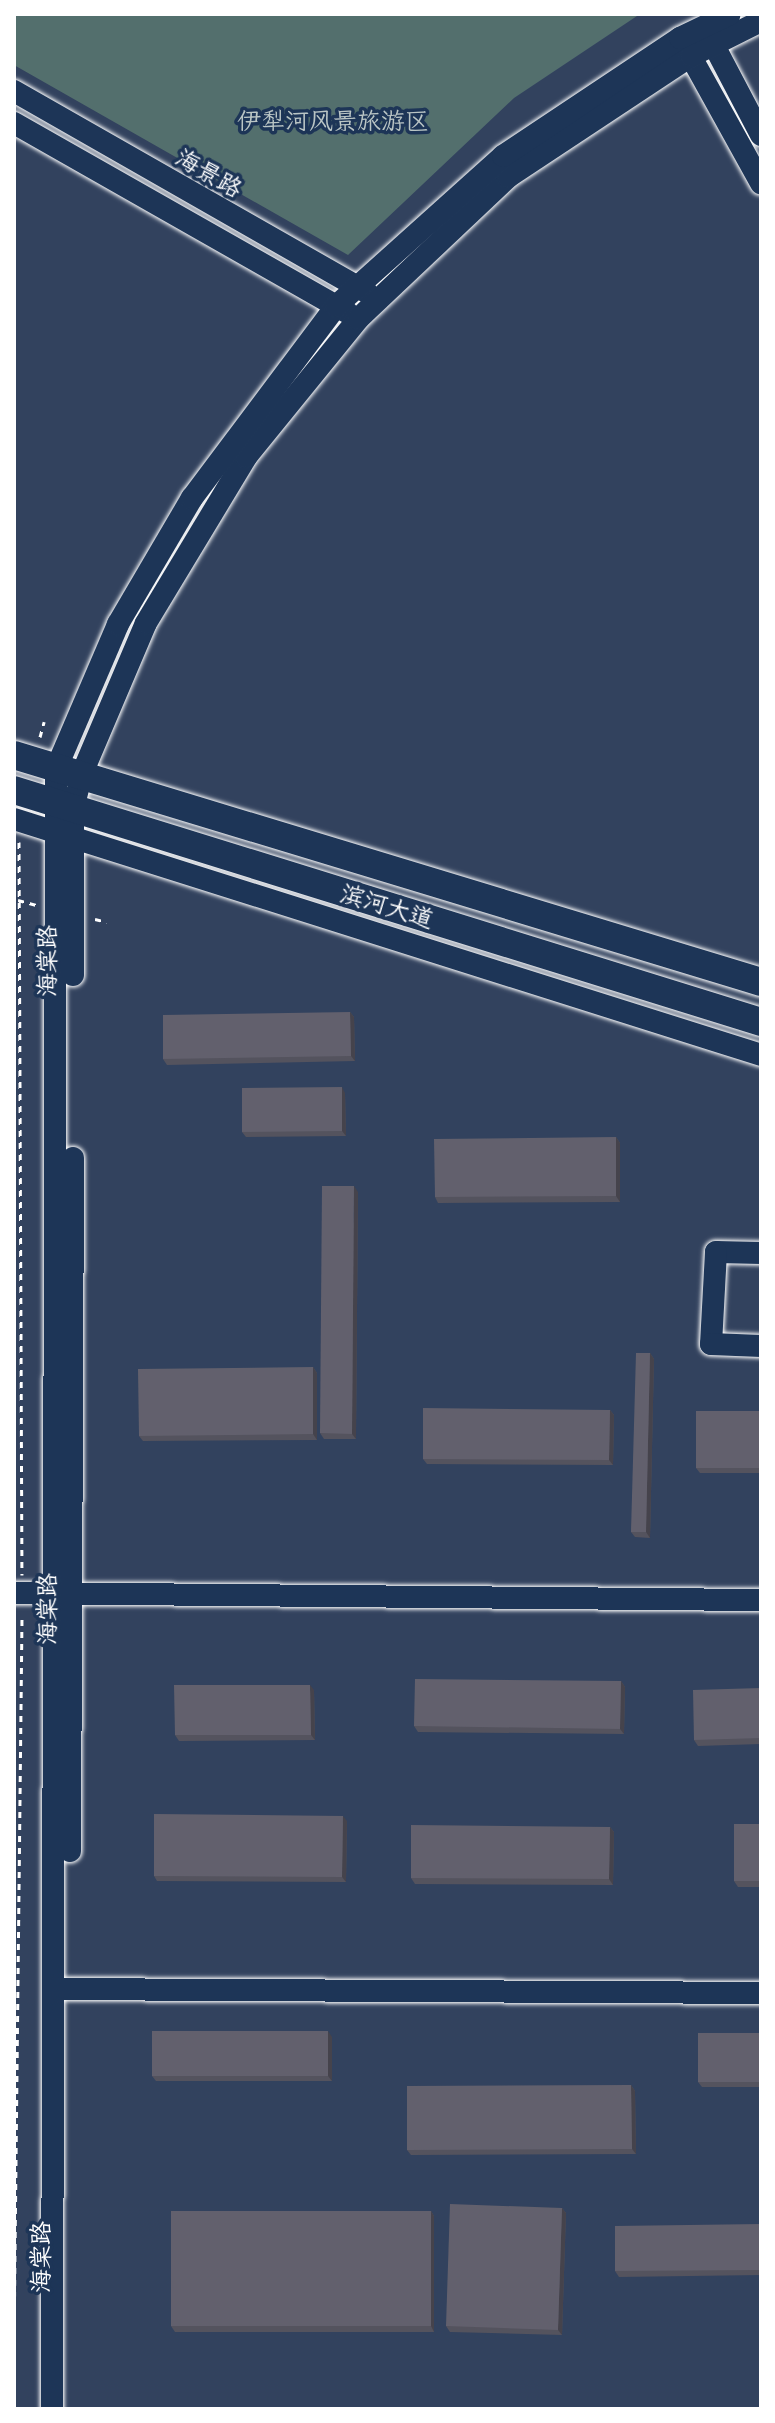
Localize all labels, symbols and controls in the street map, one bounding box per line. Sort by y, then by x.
park label: 伊犁河风景旅游区 [237,107,429,135]
street label: 海景路 [171,143,247,203]
street label: 滨河大道 [337,878,437,934]
street label: 海棠路 [33,925,61,997]
street label: 海棠路 [33,1573,61,1645]
street label: 海棠路 [27,2221,55,2293]

